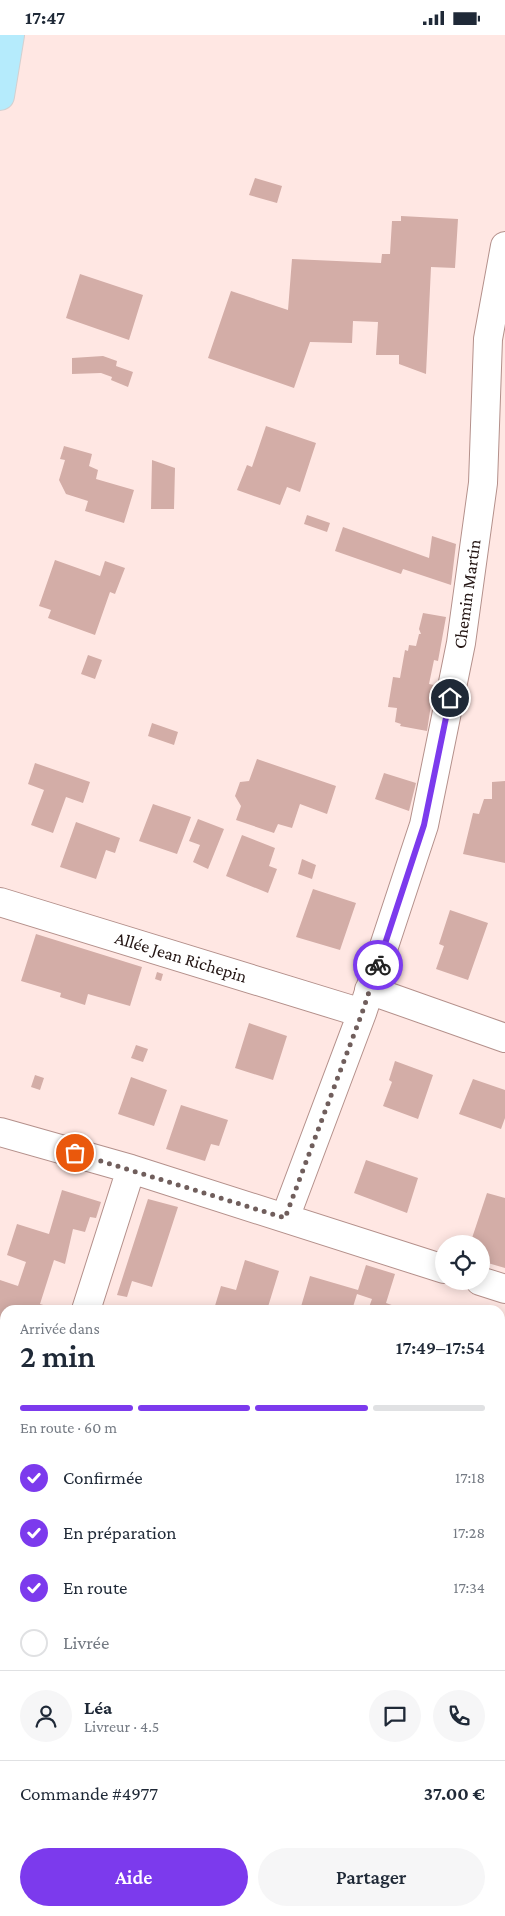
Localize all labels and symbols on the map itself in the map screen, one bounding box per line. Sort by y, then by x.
street label: Chemin Martin [449,538,485,650]
pin [429,677,471,719]
street label: Allée Jean Richepin [113,927,250,987]
courier [353,940,403,990]
pin [54,1132,96,1174]

